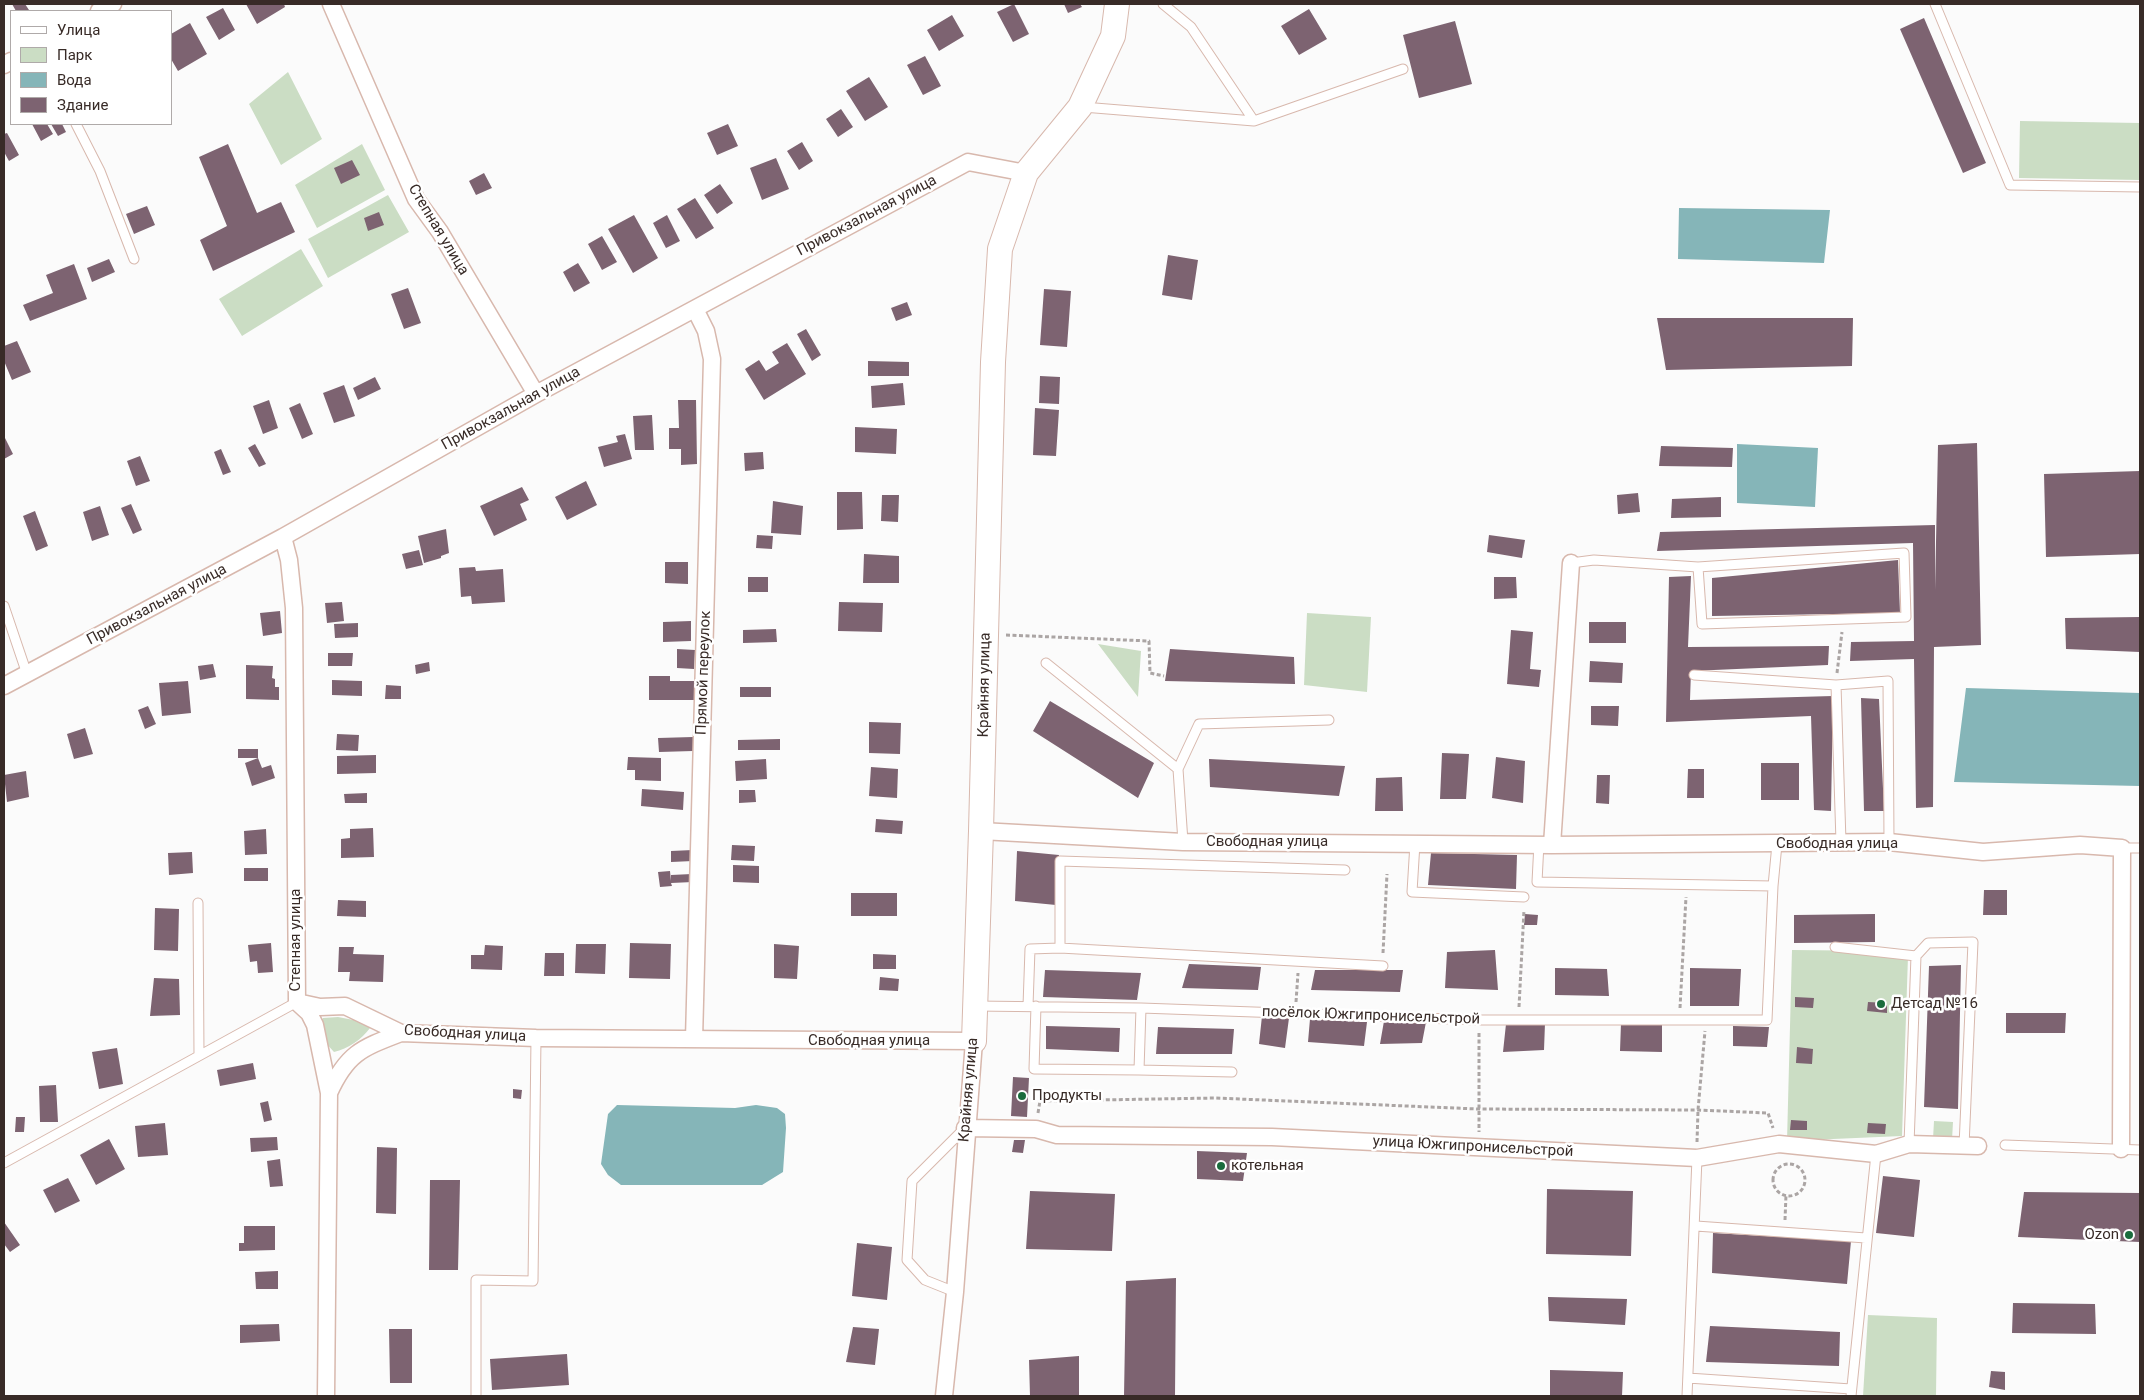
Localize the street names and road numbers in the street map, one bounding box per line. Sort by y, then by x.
street label: Привокзальная улица [794,172,940,260]
street label: Степная улица [404,181,472,279]
street label: Привокзальная улица [439,363,583,455]
street label: Привокзальная улица [84,561,230,649]
street label: Прямой переулок [693,611,715,735]
street label: Крайняя улица [975,632,995,738]
street label: Свободная улица [1206,833,1328,851]
street label: Свободная улица [1776,835,1898,853]
street label: Степная улица [287,889,305,991]
street label: посёлок Южгипронисельстрой [1262,1003,1480,1029]
street label: Свободная улица [404,1022,526,1046]
street label: Свободная улица [808,1032,930,1050]
street label: Крайняя улица [955,1037,983,1143]
street label: улица Южгипронисельстрой [1372,1133,1574,1161]

